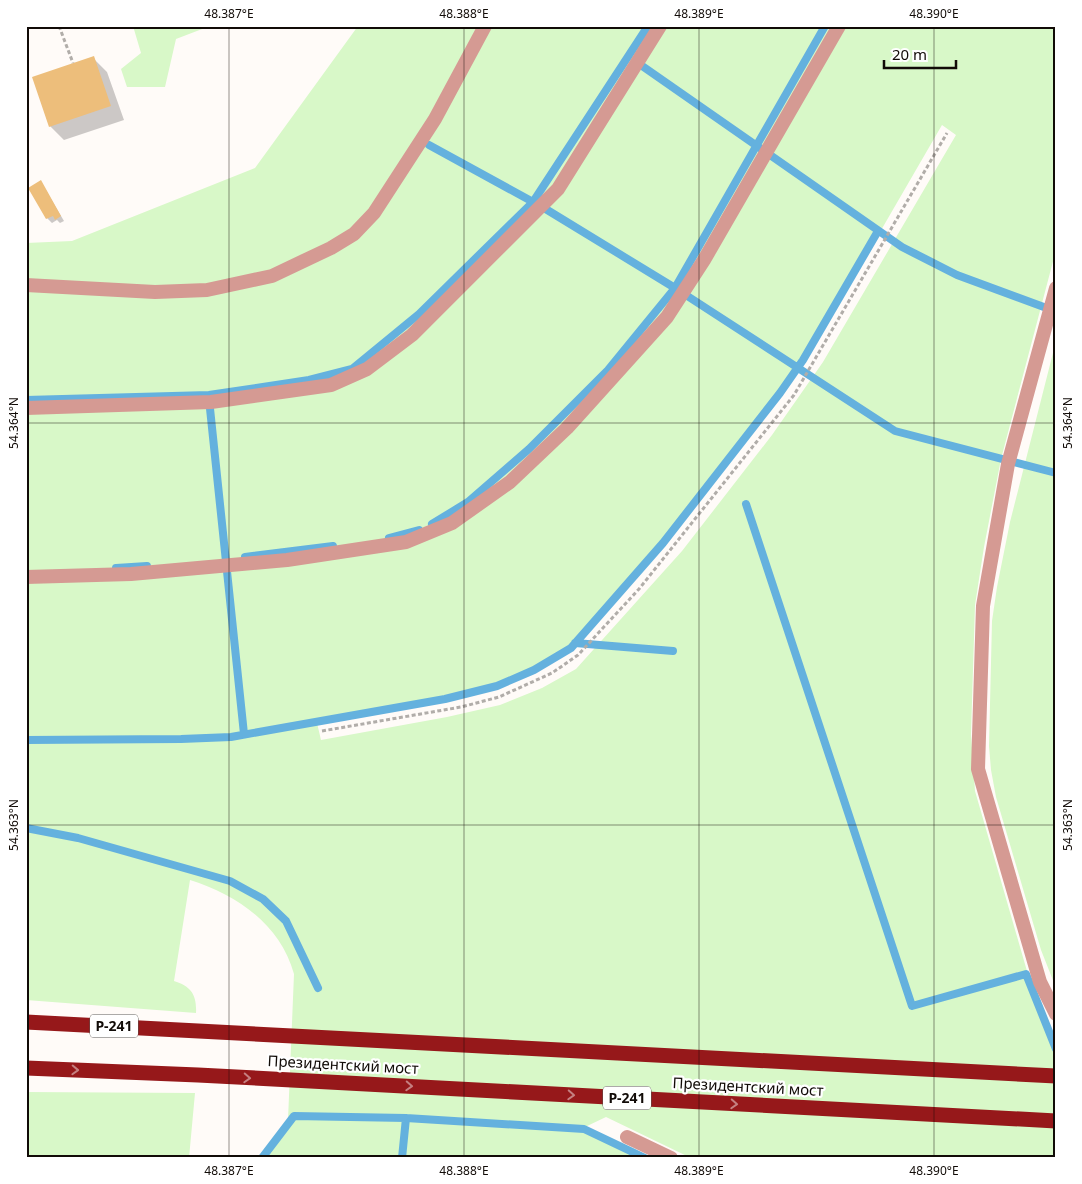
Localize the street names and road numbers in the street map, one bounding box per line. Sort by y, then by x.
road number: Р-241 [90,1014,138,1038]
street label: Президентский мост [267,1050,419,1078]
street label: Президентский мост [672,1072,824,1100]
road number: Р-241 [603,1086,651,1110]

